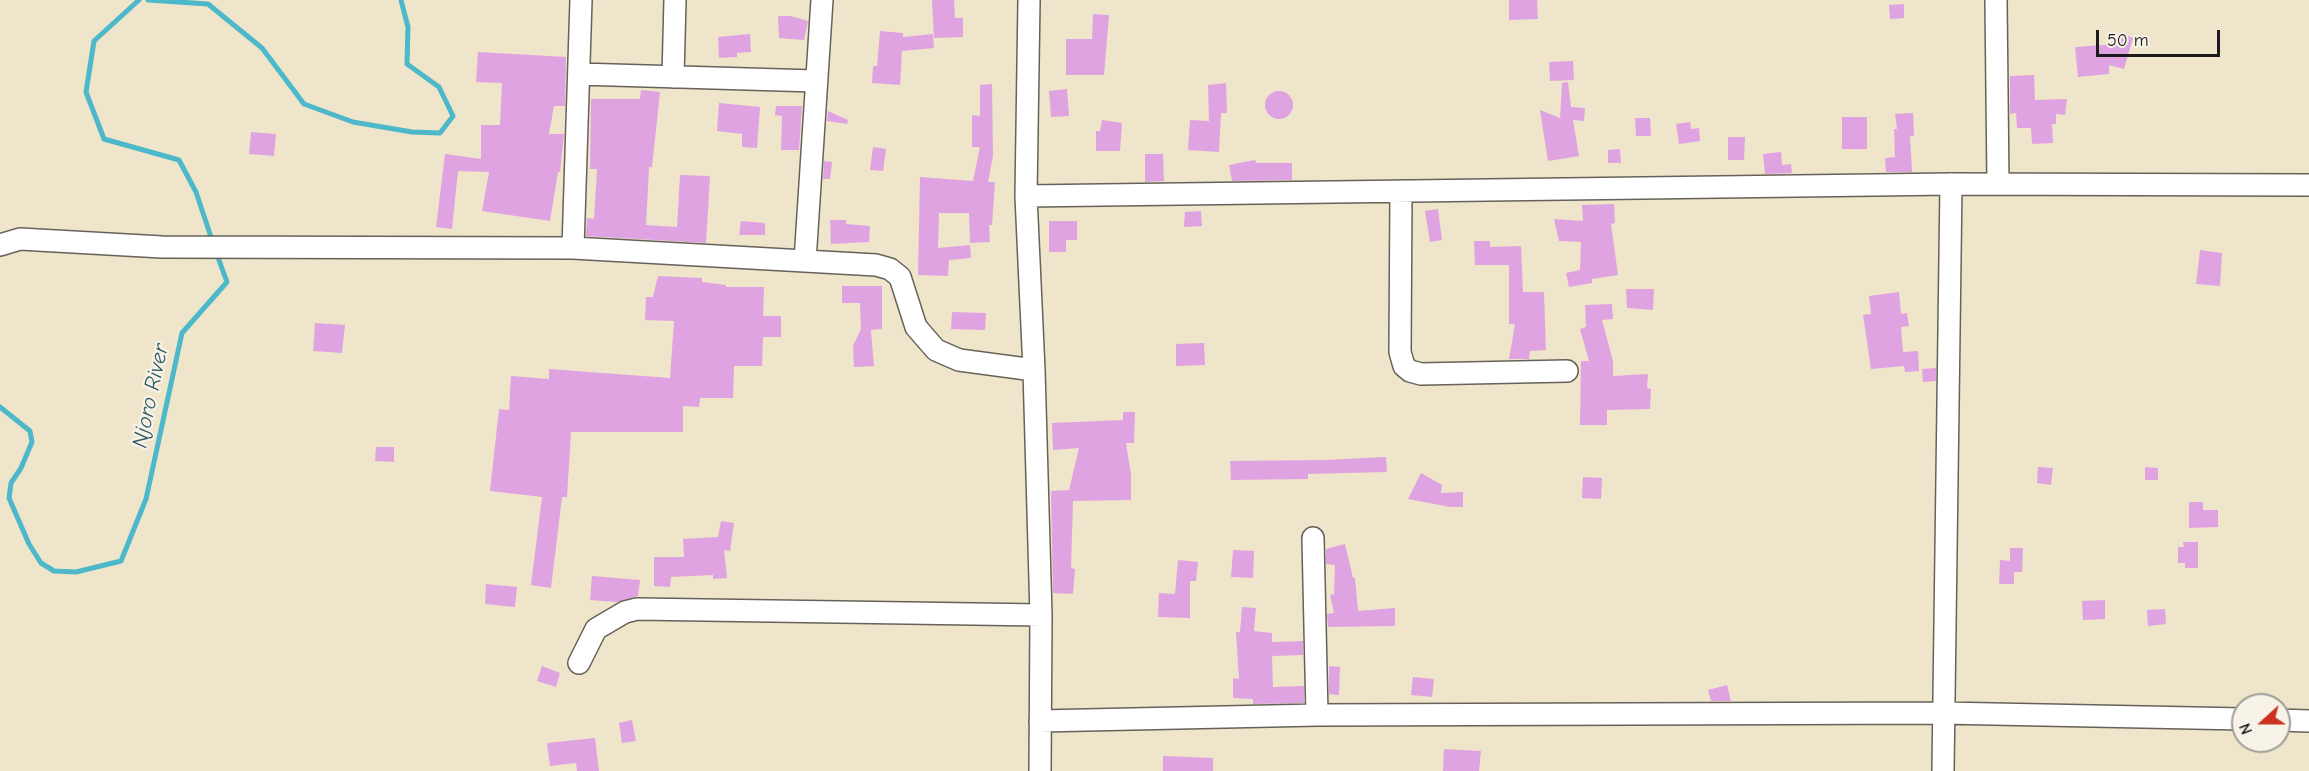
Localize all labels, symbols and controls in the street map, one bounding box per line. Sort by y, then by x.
scale bar [2099,18,2224,56]
text: 50 m [2107,30,2149,51]
water label: Njoro River [127,341,175,451]
north arrow [2231,693,2291,753]
text: N [2236,721,2256,737]

